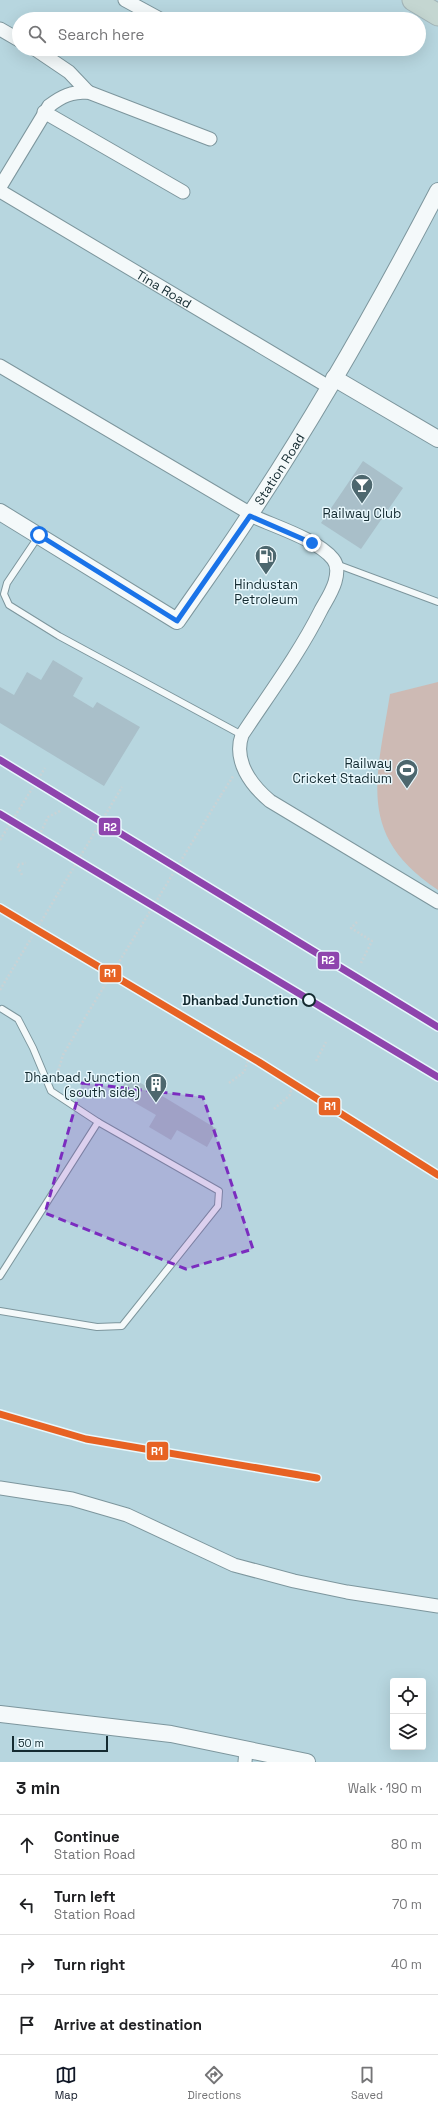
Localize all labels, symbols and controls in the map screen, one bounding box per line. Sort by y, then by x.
search box [12,12,426,56]
icon: search [26,23,48,45]
text: Search here [58,25,144,44]
street label: Tina Road [133,266,195,312]
street label: Station Road [250,430,308,508]
bar icon: Railway Club [349,472,375,505]
place label: Railway Club [323,505,401,522]
route start [30,526,48,544]
route end [303,534,321,552]
fuel station icon: Hindustan Petroleum [253,543,279,576]
place label: Hindustan Petroleum [234,576,298,608]
place label: Railway Cricket Stadium [292,755,392,787]
sports icon: Railway Cricket Stadium [394,757,420,790]
line badge: R2 [98,817,121,836]
text: R2 [103,820,117,834]
line badge: R2 [317,951,340,970]
text: R2 [321,953,335,967]
line badge: R1 [99,964,122,983]
text: R1 [104,966,116,980]
place label: Dhanbad Junction [182,992,298,1009]
marker: Dhanbad Junction [302,993,316,1007]
place label: Dhanbad Junction (south side) [25,1069,140,1101]
building icon: Dhanbad Junction (south side) [143,1071,169,1104]
line badge: R1 [318,1097,341,1116]
text: R1 [324,1099,336,1113]
line badge: R1 [146,1441,169,1461]
text: R1 [151,1444,163,1458]
map controls [390,1678,426,1750]
button: locate [390,1678,426,1714]
button: layers [390,1714,426,1750]
scale bar [12,1734,108,1753]
text: 50 m [18,1736,44,1750]
text: 3 min [16,1777,60,1799]
text: Walk · 190 m [348,1780,422,1797]
text: Continue [54,1827,120,1846]
icon: ahead [16,1834,38,1856]
text: 80 m [391,1836,422,1853]
text: Station Road [54,1846,135,1863]
text: Turn left [54,1887,116,1906]
icon: left [16,1894,38,1916]
text: 70 m [392,1896,422,1913]
text: Station Road [54,1906,135,1923]
icon: right [16,1954,38,1976]
text: Turn right [54,1955,125,1974]
text: 40 m [391,1956,422,1973]
icon: arrive [16,2014,38,2036]
text: Arrive at destination [54,2015,202,2034]
tab: Map [55,2064,78,2102]
tab: Directions [187,2064,241,2102]
tab: Saved [351,2064,383,2102]

